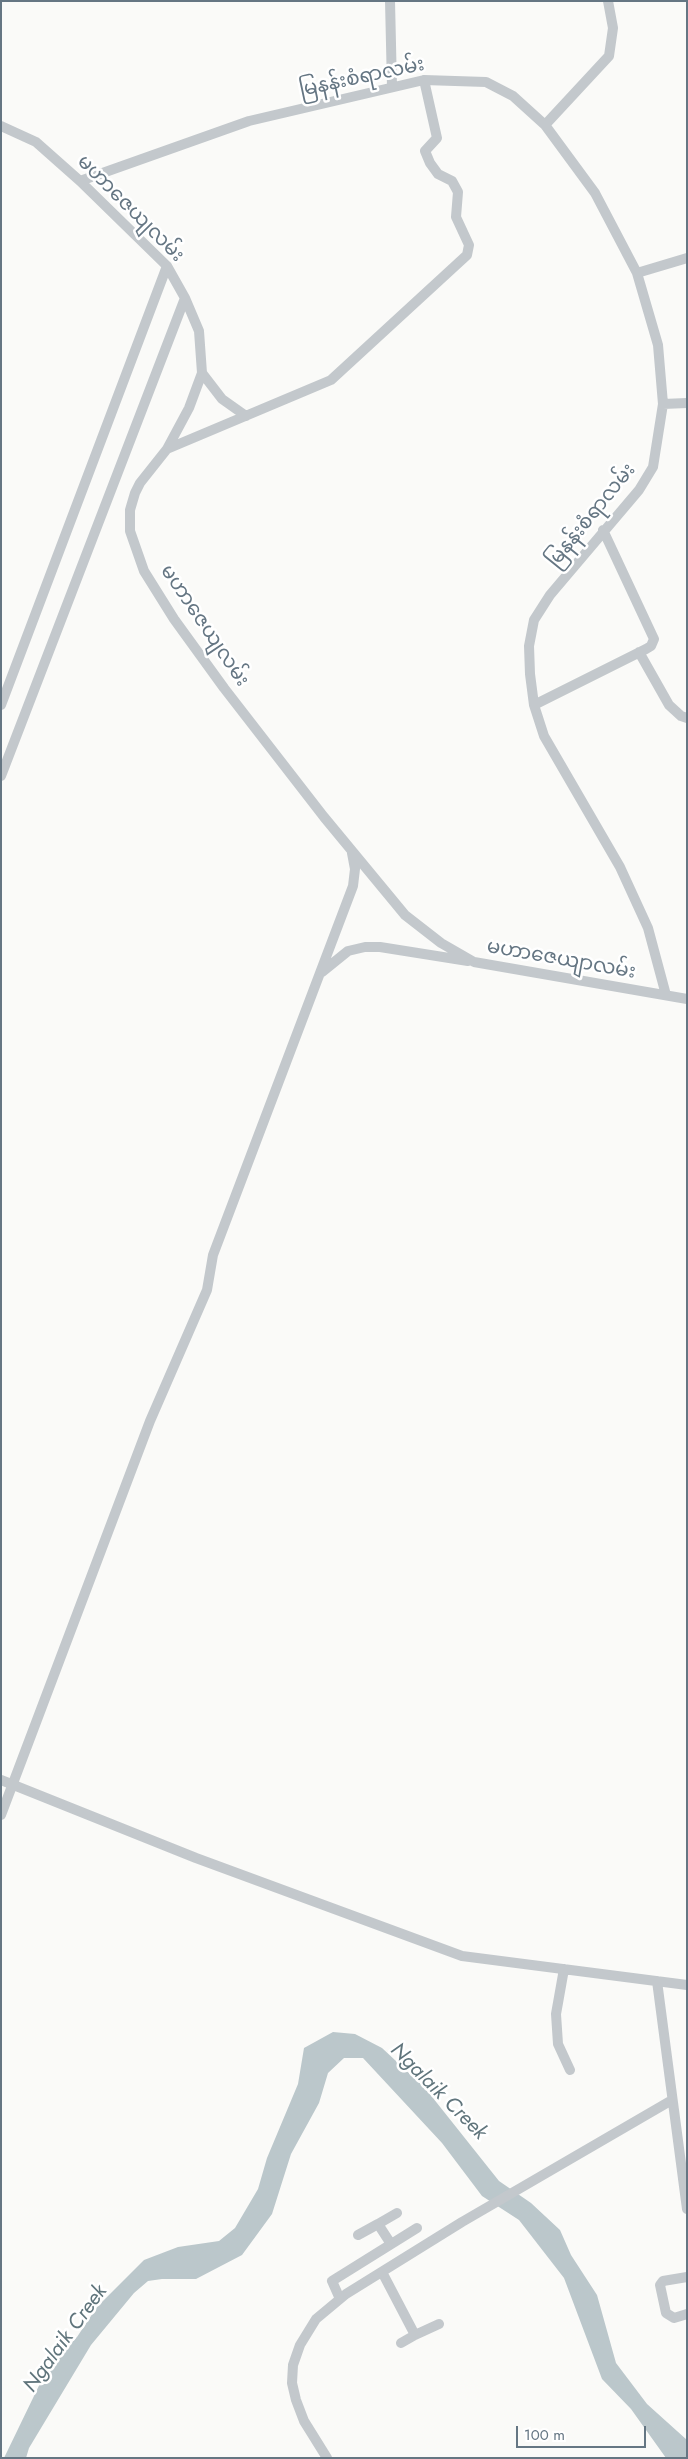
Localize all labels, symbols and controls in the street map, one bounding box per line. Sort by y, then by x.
street label: မြနန်းစံရာလမ်း [297,53,427,103]
street label: မဟာဇေယျလမ်း [71,150,189,268]
street label: မြနန်းစံရာလမ်း [543,459,641,573]
street label: မဟာဇေယျလမ်း [154,561,254,691]
street label: မဟာဇေယျာလမ်း [485,935,637,985]
water label: Ngalaik Creek [384,2038,492,2146]
water label: Ngalaik Creek [19,2280,113,2398]
scale bar [518,2416,648,2448]
text: 100 m [524,2424,565,2446]

